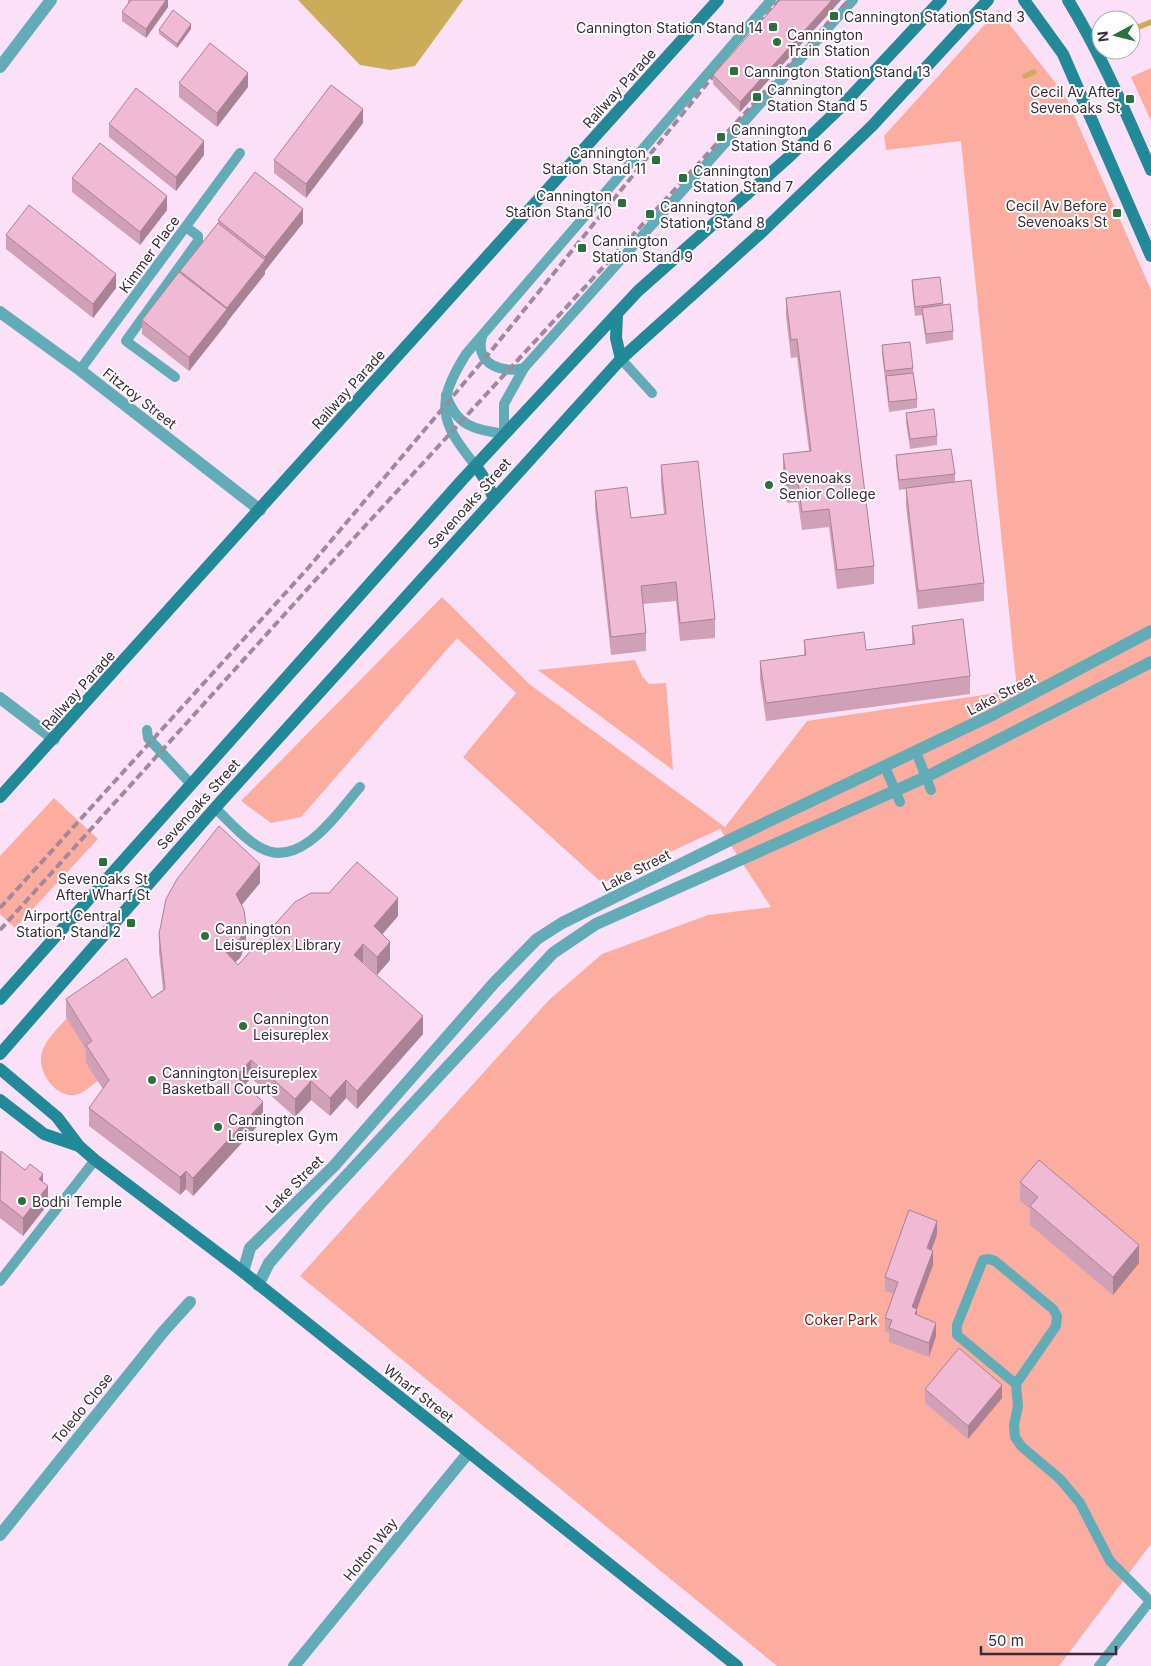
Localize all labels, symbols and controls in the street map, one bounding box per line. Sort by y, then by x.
place label: Cannington Station Stand 3 [844,8,1025,25]
marker: Cannington Station Stand 3 [828,10,840,22]
north arrow [1091,10,1141,60]
place label: Cannington Station Stand 14 [576,19,763,36]
marker: Cannington Station Stand 14 [767,21,779,33]
place label: Cannington Train Station [787,26,870,59]
text: N [1094,30,1112,43]
marker: Cannington Train Station [771,36,783,48]
street label: Railway Parade [579,45,659,131]
place label: Cannington Station Stand 13 [744,63,931,80]
marker: Cannington Station Stand 13 [728,65,740,77]
place label: Cannington Station Stand 5 [767,81,868,114]
place label: Cecil Av After Sevenoaks St [1030,83,1120,116]
marker: Cannington Station Stand 5 [751,91,763,103]
marker: Cecil Av After Sevenoaks St [1124,93,1136,105]
place label: Cannington Station Stand 6 [731,121,832,154]
marker: Cannington Station Stand 6 [715,131,727,143]
place label: Cannington Station Stand 11 [542,144,646,177]
marker: Cannington Station Stand 11 [650,154,662,166]
place label: Cannington Station Stand 7 [693,162,793,195]
marker: Cannington Station Stand 7 [677,172,689,184]
place label: Cannington Station Stand 10 [505,187,612,220]
marker: Cannington Station Stand 10 [616,197,628,209]
place label: Cecil Av Before Sevenoaks St [1006,197,1107,230]
place label: Cannington Station, Stand 8 [660,198,765,231]
marker: Cecil Av Before Sevenoaks St [1111,207,1123,219]
marker: Cannington Station, Stand 8 [644,208,656,220]
street label: Kimmer Place [115,212,183,296]
place label: Cannington Station Stand 9 [592,232,693,265]
marker: Cannington Station Stand 9 [576,242,588,254]
street label: Railway Parade [308,346,388,432]
street label: Fitzroy Street [100,364,180,432]
street label: Sevenoaks Street [424,454,514,552]
place label: Sevenoaks Senior College [779,469,876,502]
marker: Sevenoaks Senior College [763,479,775,491]
street label: Railway Parade [38,647,118,733]
street label: Lake Street [964,669,1039,719]
street label: Sevenoaks Street [153,755,243,853]
street label: Lake Street [599,845,674,895]
marker: Sevenoaks St After Wharf St [97,856,109,868]
place label: Sevenoaks St After Wharf St [56,870,151,903]
place label: Airport Central Station, Stand 2 [16,907,121,940]
marker: Airport Central Station, Stand 2 [125,917,137,929]
place label: Cannington Leisureplex Library [215,920,341,953]
marker: Cannington Leisureplex Library [199,930,211,942]
place label: Cannington Leisureplex [253,1010,329,1043]
marker: Cannington Leisureplex [237,1020,249,1032]
place label: Cannington Leisureplex Basketball Courts [162,1064,318,1097]
marker: Cannington Leisureplex Basketball Courts [146,1074,158,1086]
place label: Cannington Leisureplex Gym [228,1111,338,1144]
marker: Cannington Leisureplex Gym [212,1121,224,1133]
street label: Lake Street [262,1151,327,1216]
place label: Bodhi Temple [32,1193,122,1210]
marker: Bodhi Temple [16,1195,28,1207]
park label: Coker Park [804,1311,878,1328]
street label: Wharf Street [381,1360,458,1426]
street label: Toledo Close [48,1369,116,1447]
street label: Holton Way [339,1514,401,1584]
scale bar [981,1624,1116,1656]
text: 50 m [988,1631,1024,1650]

